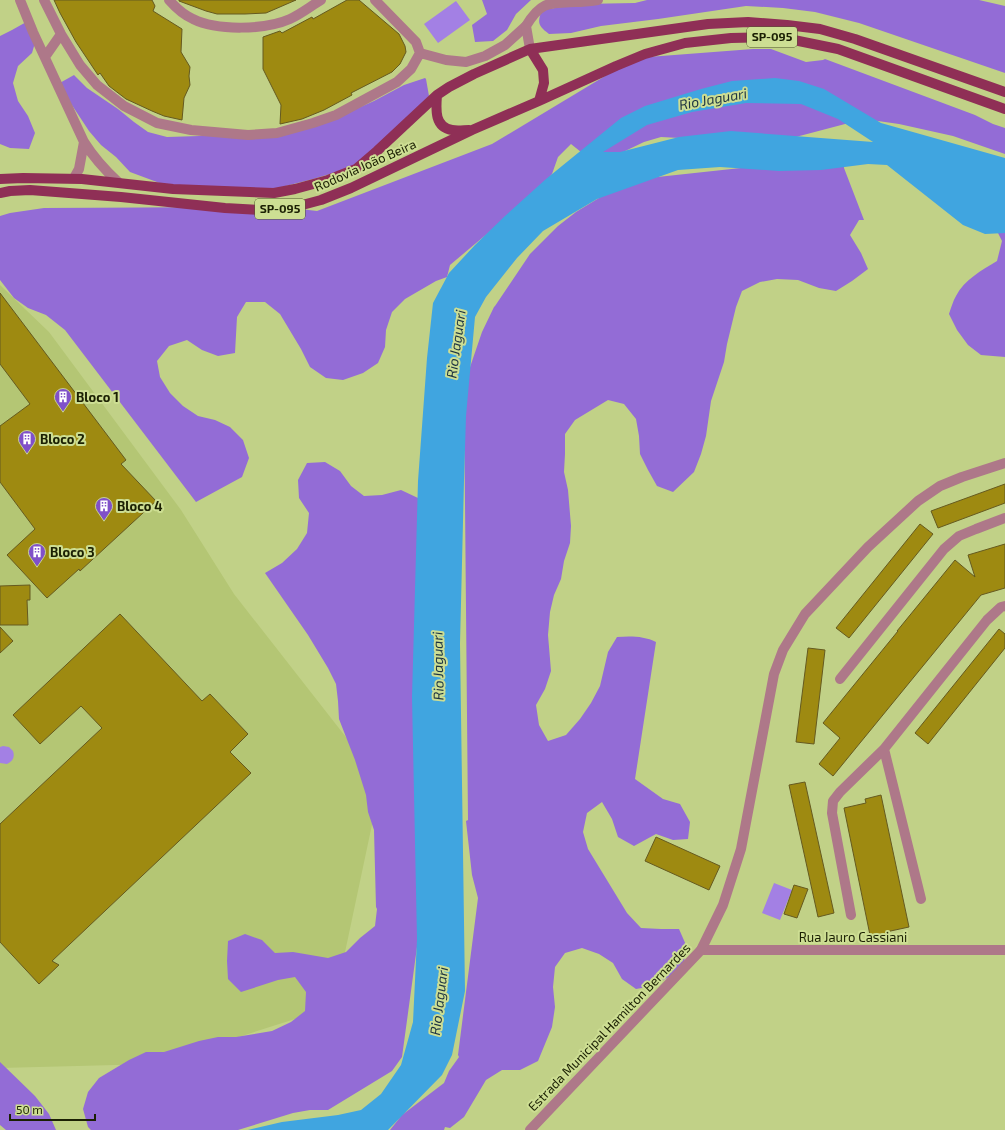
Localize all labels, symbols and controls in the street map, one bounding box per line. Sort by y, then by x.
road number: SP-095 [747,27,797,47]
water label: Rio Jaguari [678,84,749,113]
street label: Rodovia João Beira [312,135,418,195]
road number: SP-095 [255,199,305,219]
water label: Rio Jaguari [442,308,469,379]
building icon: Bloco 1 [53,387,73,412]
place label: Bloco 1 [76,389,119,405]
building icon: Bloco 2 [17,429,37,454]
place label: Bloco 2 [40,431,85,447]
building icon: Bloco 4 [94,496,114,521]
place label: Bloco 4 [117,498,163,514]
building icon: Bloco 3 [27,542,47,567]
place label: Bloco 3 [50,544,95,560]
water label: Rio Jaguari [428,631,447,700]
street label: Rua Jauro Cassiani [799,929,907,945]
street label: Estrada Municipal Hamilton Bernardes [524,940,694,1114]
water label: Rio Jaguari [426,965,451,1036]
scale bar [10,1096,95,1122]
text: 50 m [16,1102,43,1116]

